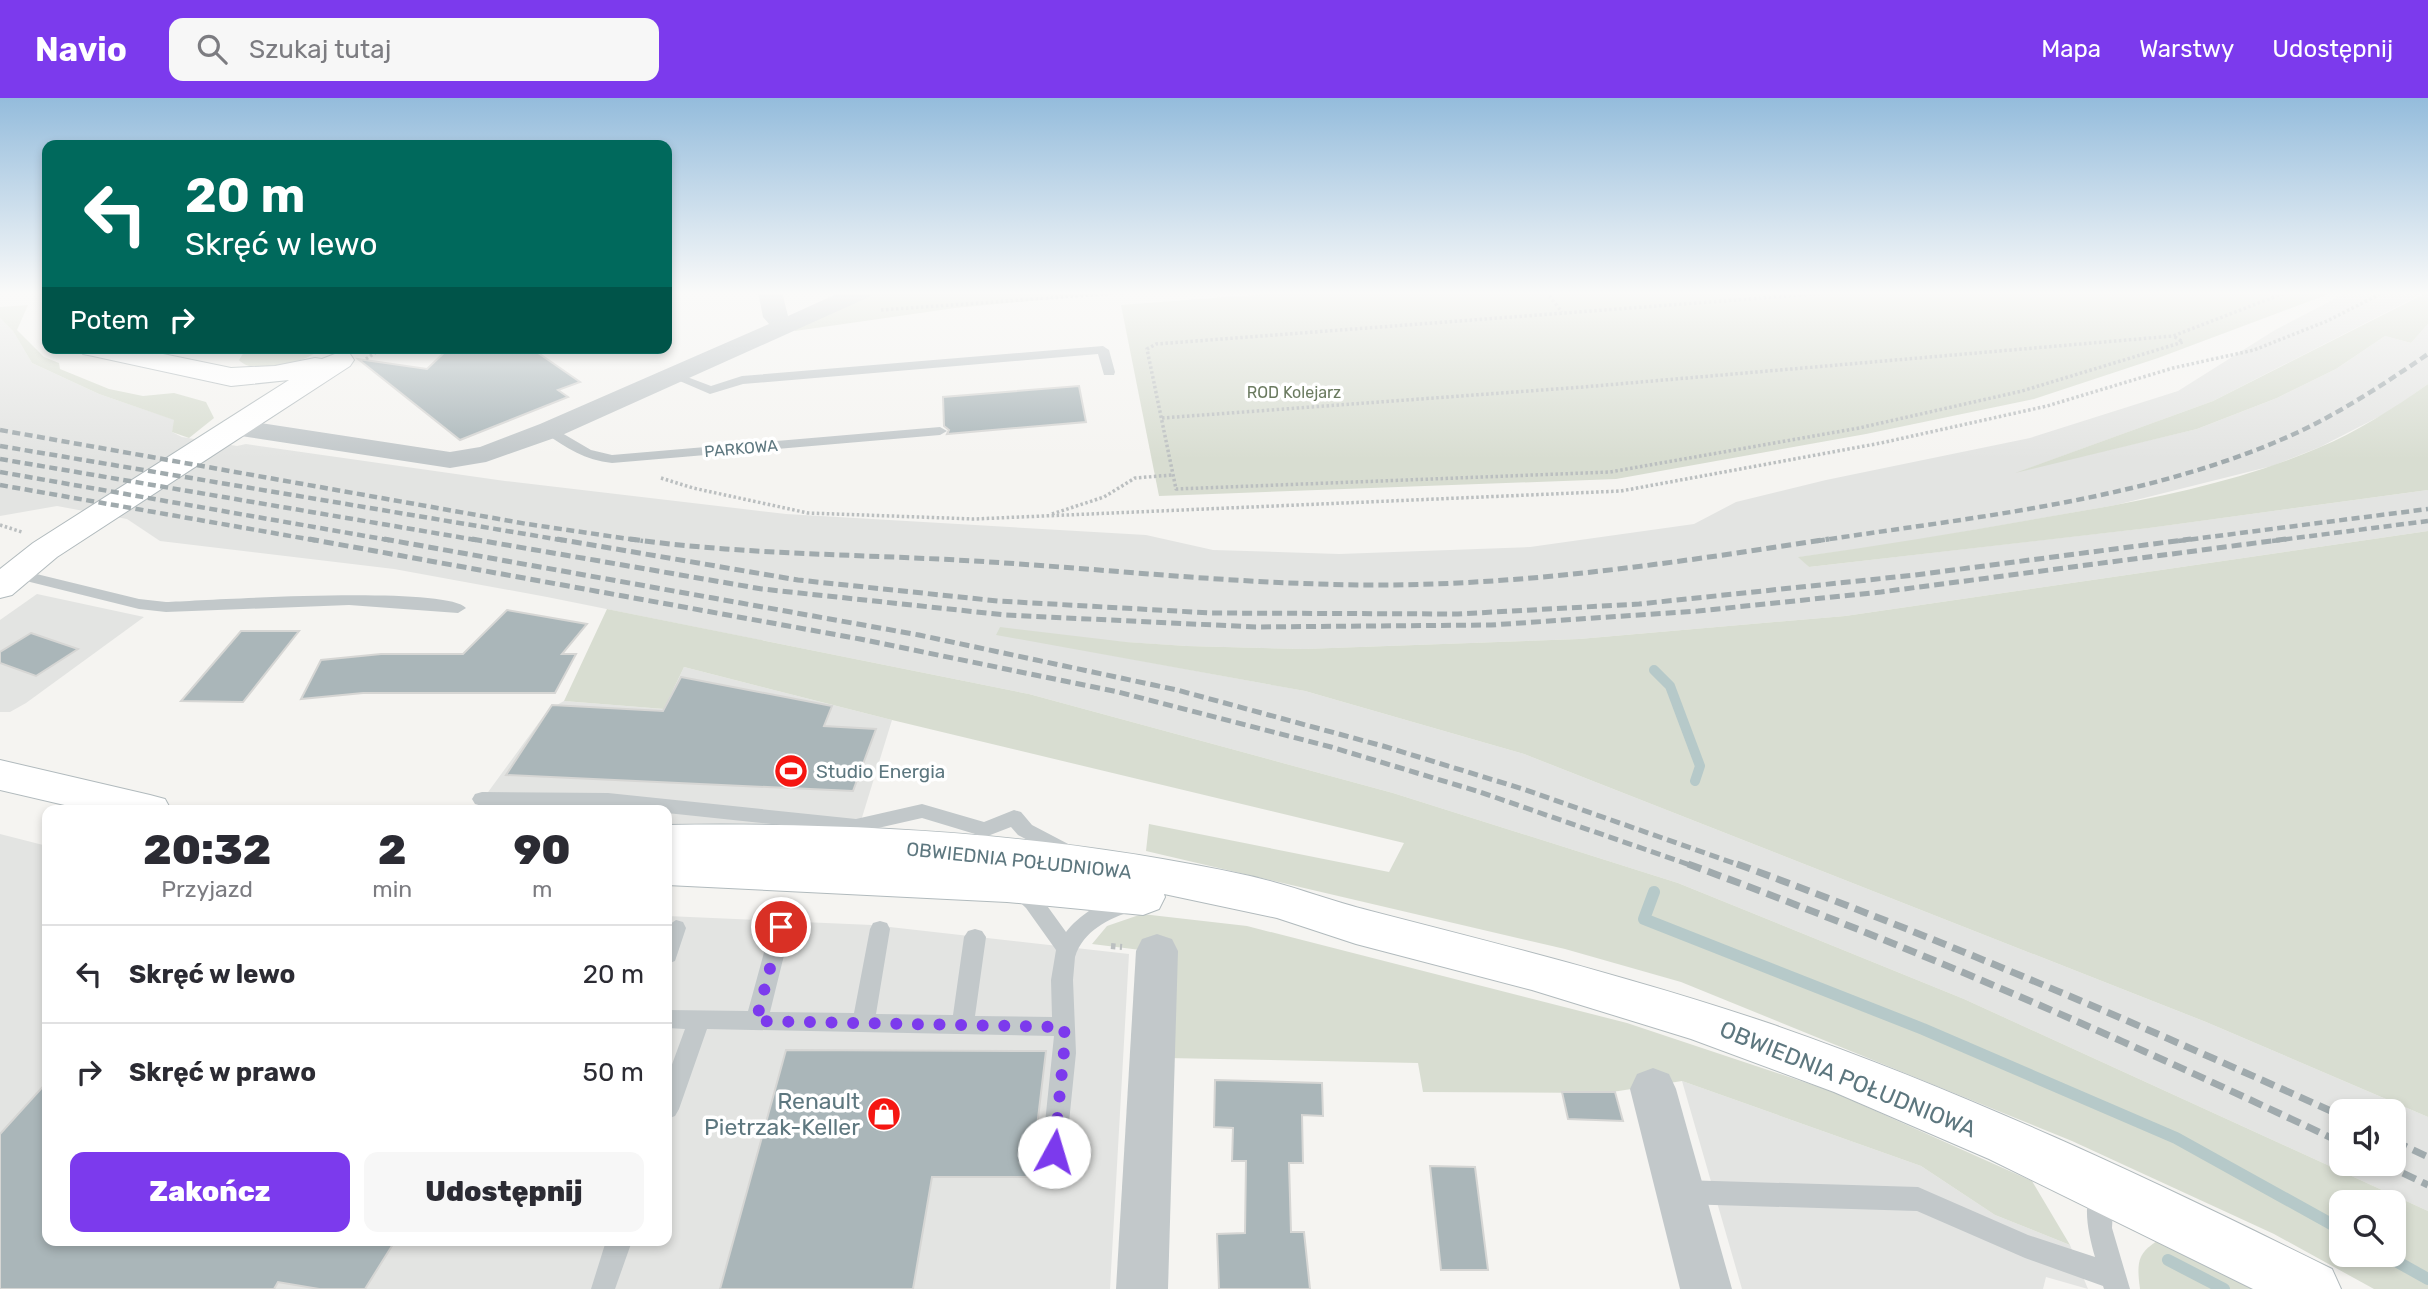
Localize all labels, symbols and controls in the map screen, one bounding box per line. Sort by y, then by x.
search box [169,18,659,81]
text: Navio [35,30,127,69]
icon: search [193,30,231,68]
text: Szukaj tutaj [249,34,391,65]
text: Mapa [2041,35,2101,63]
text: Warstwy [2139,35,2234,63]
text: Udostępnij [2272,35,2393,63]
text: 20 m [185,166,306,224]
icon: left [70,168,161,259]
text: Skręć w lewo [185,225,378,263]
icon: right [163,301,201,339]
text: Potem [70,305,149,336]
park label: ROD Kolejarz [1247,383,1341,402]
street label: PARKOWA [704,436,779,461]
sports icon: Studio Energia [772,752,810,790]
place label: Studio Energia [816,760,945,783]
text: 20:32 [143,825,271,875]
text: 2 [378,825,407,875]
text: 90 [514,825,571,875]
street label: OBWIEDNIA POŁUDNIOWA [905,837,1133,884]
text: Przyjazd [161,875,253,903]
text: min [372,875,412,903]
text: m [532,875,552,903]
pin [751,897,811,957]
icon: arrive [762,908,800,946]
icon: left [70,955,108,993]
text: Skręć w lewo [129,959,295,990]
text: 20 m [583,959,644,990]
street label: OBWIEDNIA POŁUDNIOWA [1716,1015,1980,1143]
icon: right [70,1053,108,1091]
text: Skręć w prawo [129,1057,316,1088]
text: 50 m [583,1057,644,1088]
place label: Renault Pietrzak-Keller [704,1087,860,1141]
shop icon: Renault Pietrzak-Keller [865,1095,903,1133]
map controls [2329,1099,2406,1267]
button: sound [2329,1099,2406,1176]
position arrow [1017,1115,1091,1189]
button: Zakończ [70,1152,350,1232]
button: Udostępnij [364,1152,644,1232]
button: search [2329,1190,2406,1267]

